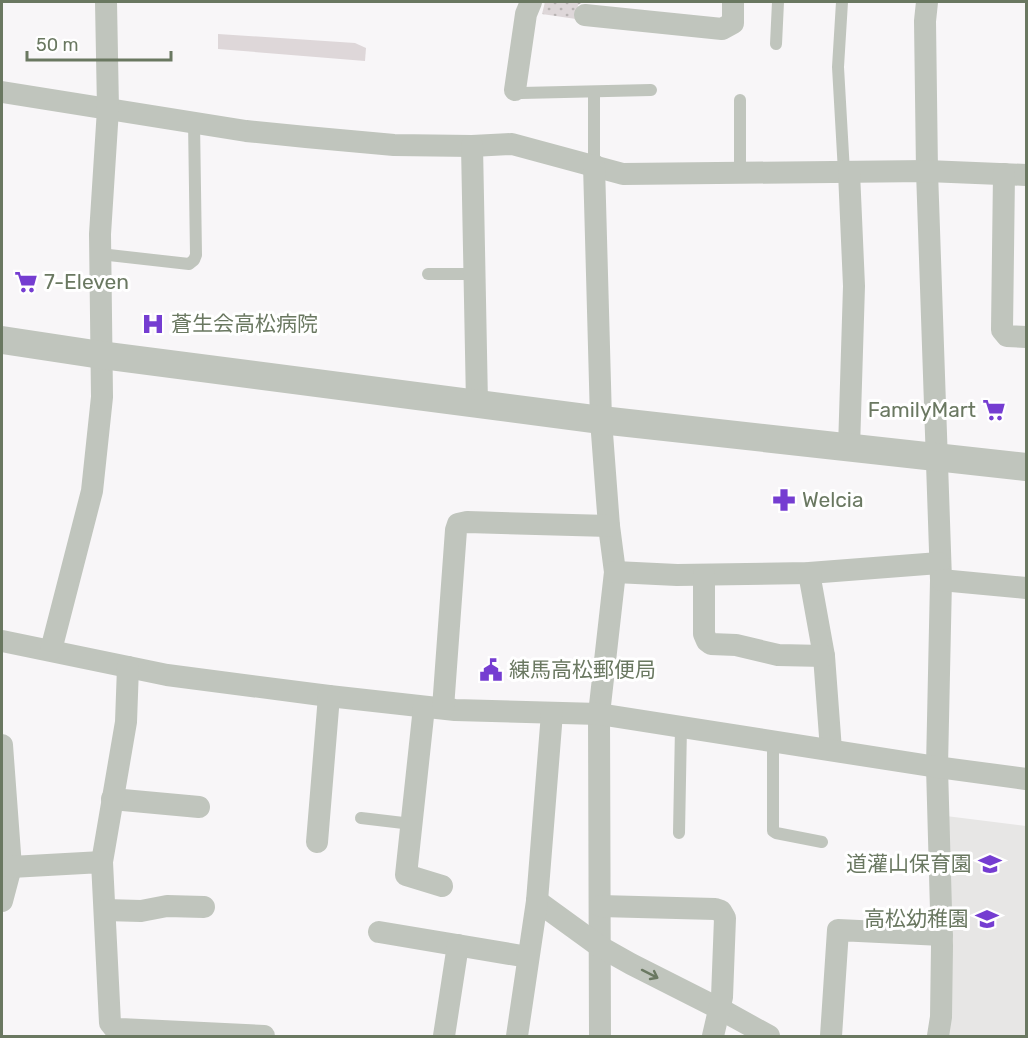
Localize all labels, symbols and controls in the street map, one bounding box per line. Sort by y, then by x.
scale bar [27,24,171,62]
text: 50 m [36,34,79,56]
supermarket icon: 7-Eleven [13,269,39,295]
place label: 7-Eleven [44,269,129,294]
hospital icon: 蒼生会高松病院 [140,311,166,337]
place label: 蒼生会高松病院 [171,311,318,336]
place label: FamilyMart [868,397,976,422]
supermarket icon: FamilyMart [981,397,1007,423]
pharmacy icon: Welcia [771,487,797,513]
place label: Welcia [802,487,864,512]
public building icon: 練馬高松郵便局 [478,657,504,683]
place label: 練馬高松郵便局 [509,657,656,682]
place label: 道灌山保育園 [846,851,972,876]
school or university icon: 道灌山保育園 [977,851,1003,877]
place label: 高松幼稚園 [864,906,969,931]
school or university icon: 高松幼稚園 [974,906,1000,932]
one-way arrow [641,968,658,980]

